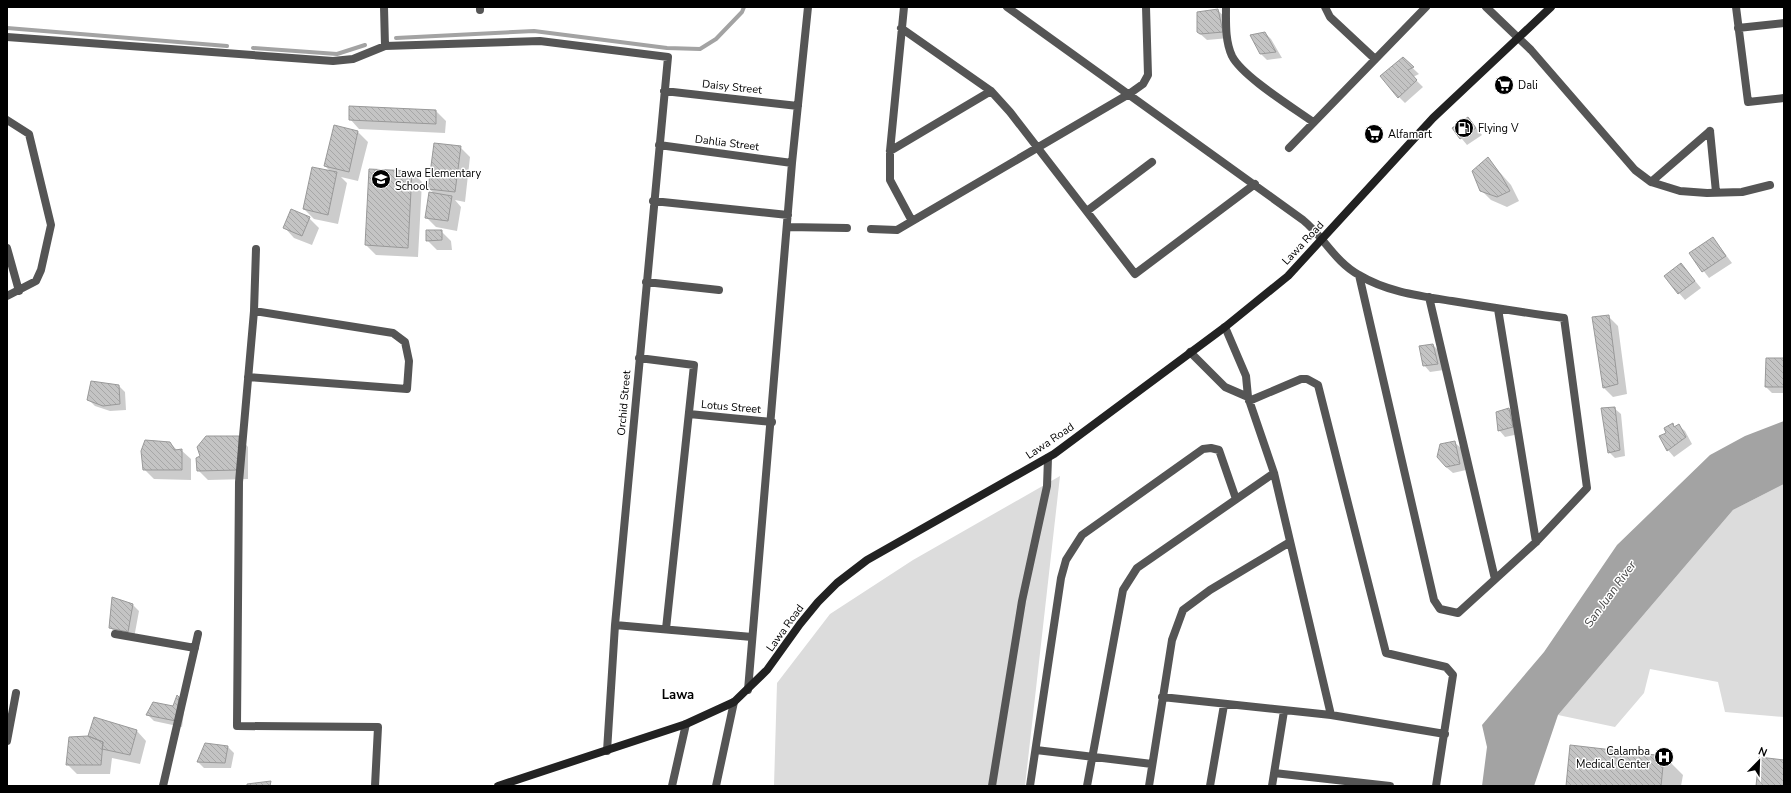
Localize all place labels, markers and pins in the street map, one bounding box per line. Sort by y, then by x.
supermarket icon: Dali [1493,74,1515,96]
place label: Dali [1518,78,1538,93]
fuel station icon: Flying V [1453,117,1475,139]
place label: Flying V [1478,121,1519,136]
supermarket icon: Alfamart [1363,123,1385,145]
place label: Alfamart [1388,127,1432,142]
place label: Lawa Elementary School [395,166,481,194]
school or university icon: Lawa Elementary School [370,168,392,190]
place label: Calamba Medical Center [1576,744,1650,772]
hospital icon: Calamba Medical Center [1653,746,1675,768]

